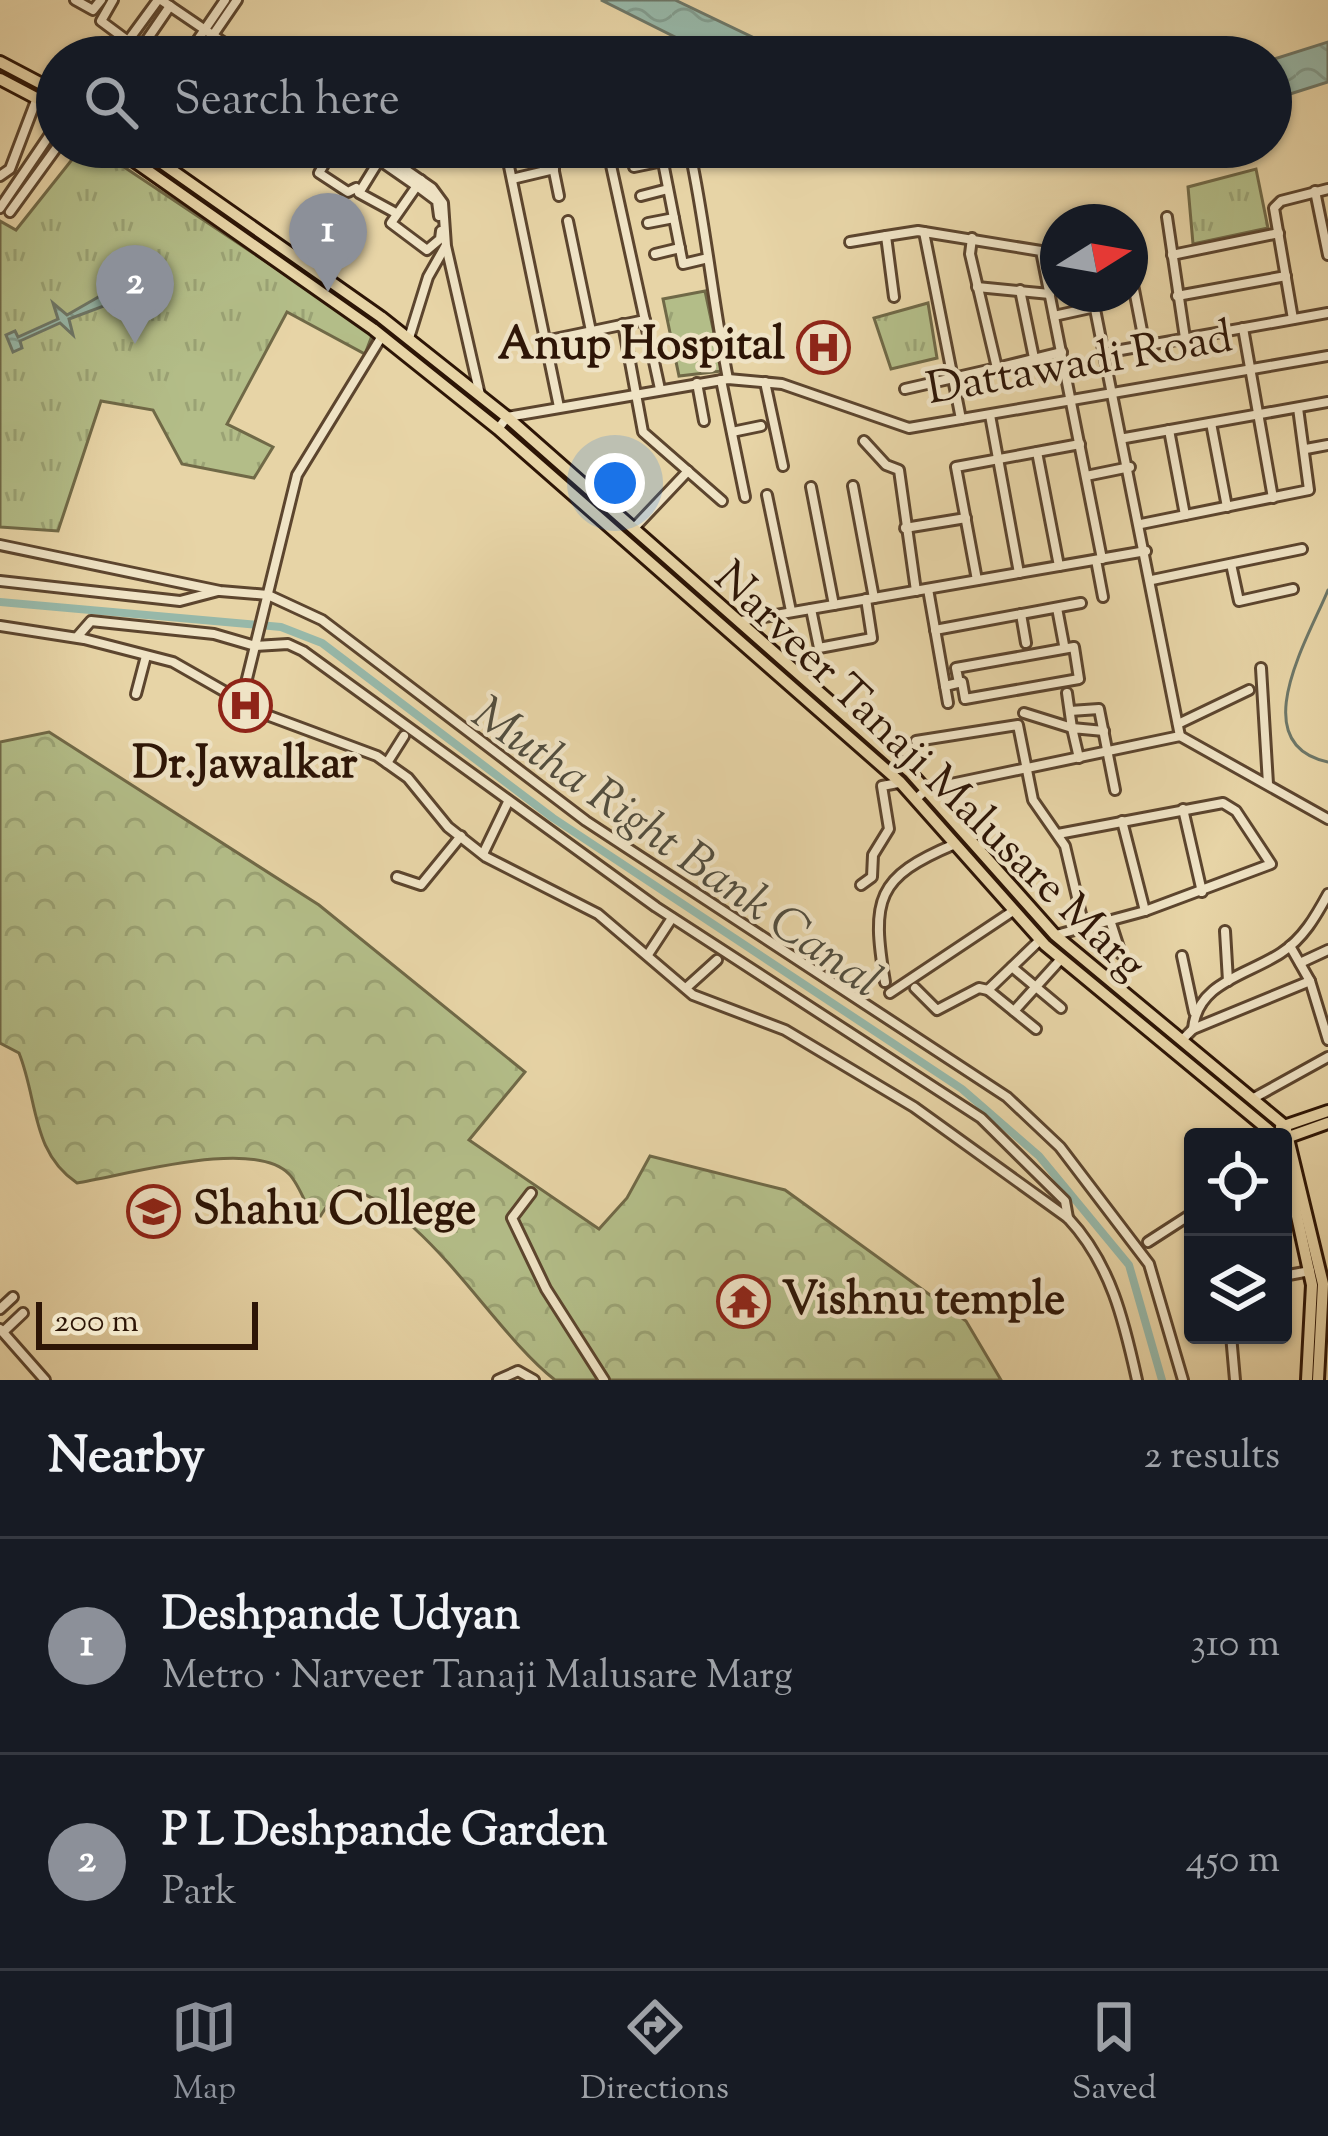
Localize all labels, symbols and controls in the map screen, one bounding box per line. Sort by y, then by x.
search box [36,36,1292,168]
icon: search [78,69,144,135]
text: Search here [174,70,400,135]
pin: 1 [289,193,367,292]
north arrow [1040,204,1148,312]
pin: 2 [96,245,174,344]
street label: Dattawadi Road [922,307,1238,425]
place label: Anup Hospital [498,315,785,380]
hospital icon: Anup Hospital [796,319,852,375]
your location [585,453,645,513]
street label: Narveer Tanaji Malusare Marg [697,548,1159,998]
hospital icon: Dr.Jawalkar [217,677,273,733]
water label: Mutha Right Bank Canal [456,682,894,1018]
place label: Dr.Jawalkar [133,734,358,799]
map controls [1184,1128,1292,1344]
button: locate [1184,1128,1292,1236]
place label: Shahu College [193,1180,476,1245]
school or university icon: Shahu College [126,1184,182,1240]
button: layers [1184,1236,1292,1344]
place label: Vishnu temple [782,1270,1065,1335]
temple icon: Vishnu temple [715,1274,771,1330]
scale bar [36,1296,258,1349]
text: 200 m [54,1299,139,1347]
text: Nearby [48,1422,205,1495]
text: 2 results [1144,1430,1280,1486]
text: Deshpande Udyan [162,1585,520,1650]
text: 1 [80,1618,94,1674]
text: 310 m [1190,1618,1280,1674]
text: Metro · Narveer Tanaji Malusare Marg [162,1650,793,1706]
text: P L Deshpande Garden [162,1801,608,1866]
text: 2 [78,1834,96,1890]
text: 450 m [1186,1834,1280,1890]
text: Park [162,1866,237,1922]
tab: Map [171,1994,237,2114]
tab: Directions [580,1994,729,2114]
tab: Saved [1072,1994,1157,2114]

